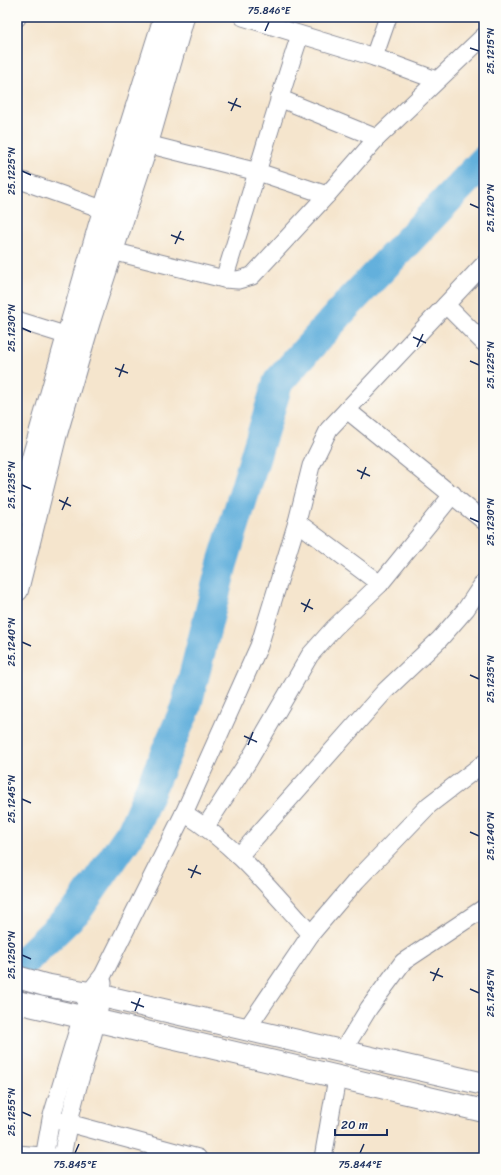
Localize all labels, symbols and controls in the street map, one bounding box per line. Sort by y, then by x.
text: 75.846°E [248,2,292,20]
text: 25.1215°N [482,28,500,74]
text: 25.1225°N [3,147,21,195]
text: 25.1220°N [482,184,500,232]
text: 25.1230°N [3,304,21,352]
text: 25.1225°N [482,341,500,389]
text: 25.1235°N [3,461,21,509]
text: 25.1230°N [482,498,500,546]
text: 25.1240°N [3,618,21,666]
text: 25.1235°N [482,655,500,703]
text: 25.1245°N [3,775,21,823]
text: 25.1240°N [482,812,500,860]
text: 25.1250°N [3,931,21,979]
text: 25.1245°N [482,969,500,1017]
text: 25.1255°N [3,1088,21,1136]
scale bar [335,1111,387,1137]
text: 20 m [341,1114,368,1136]
text: 75.845°E [53,1156,98,1174]
text: 75.844°E [338,1156,383,1174]

